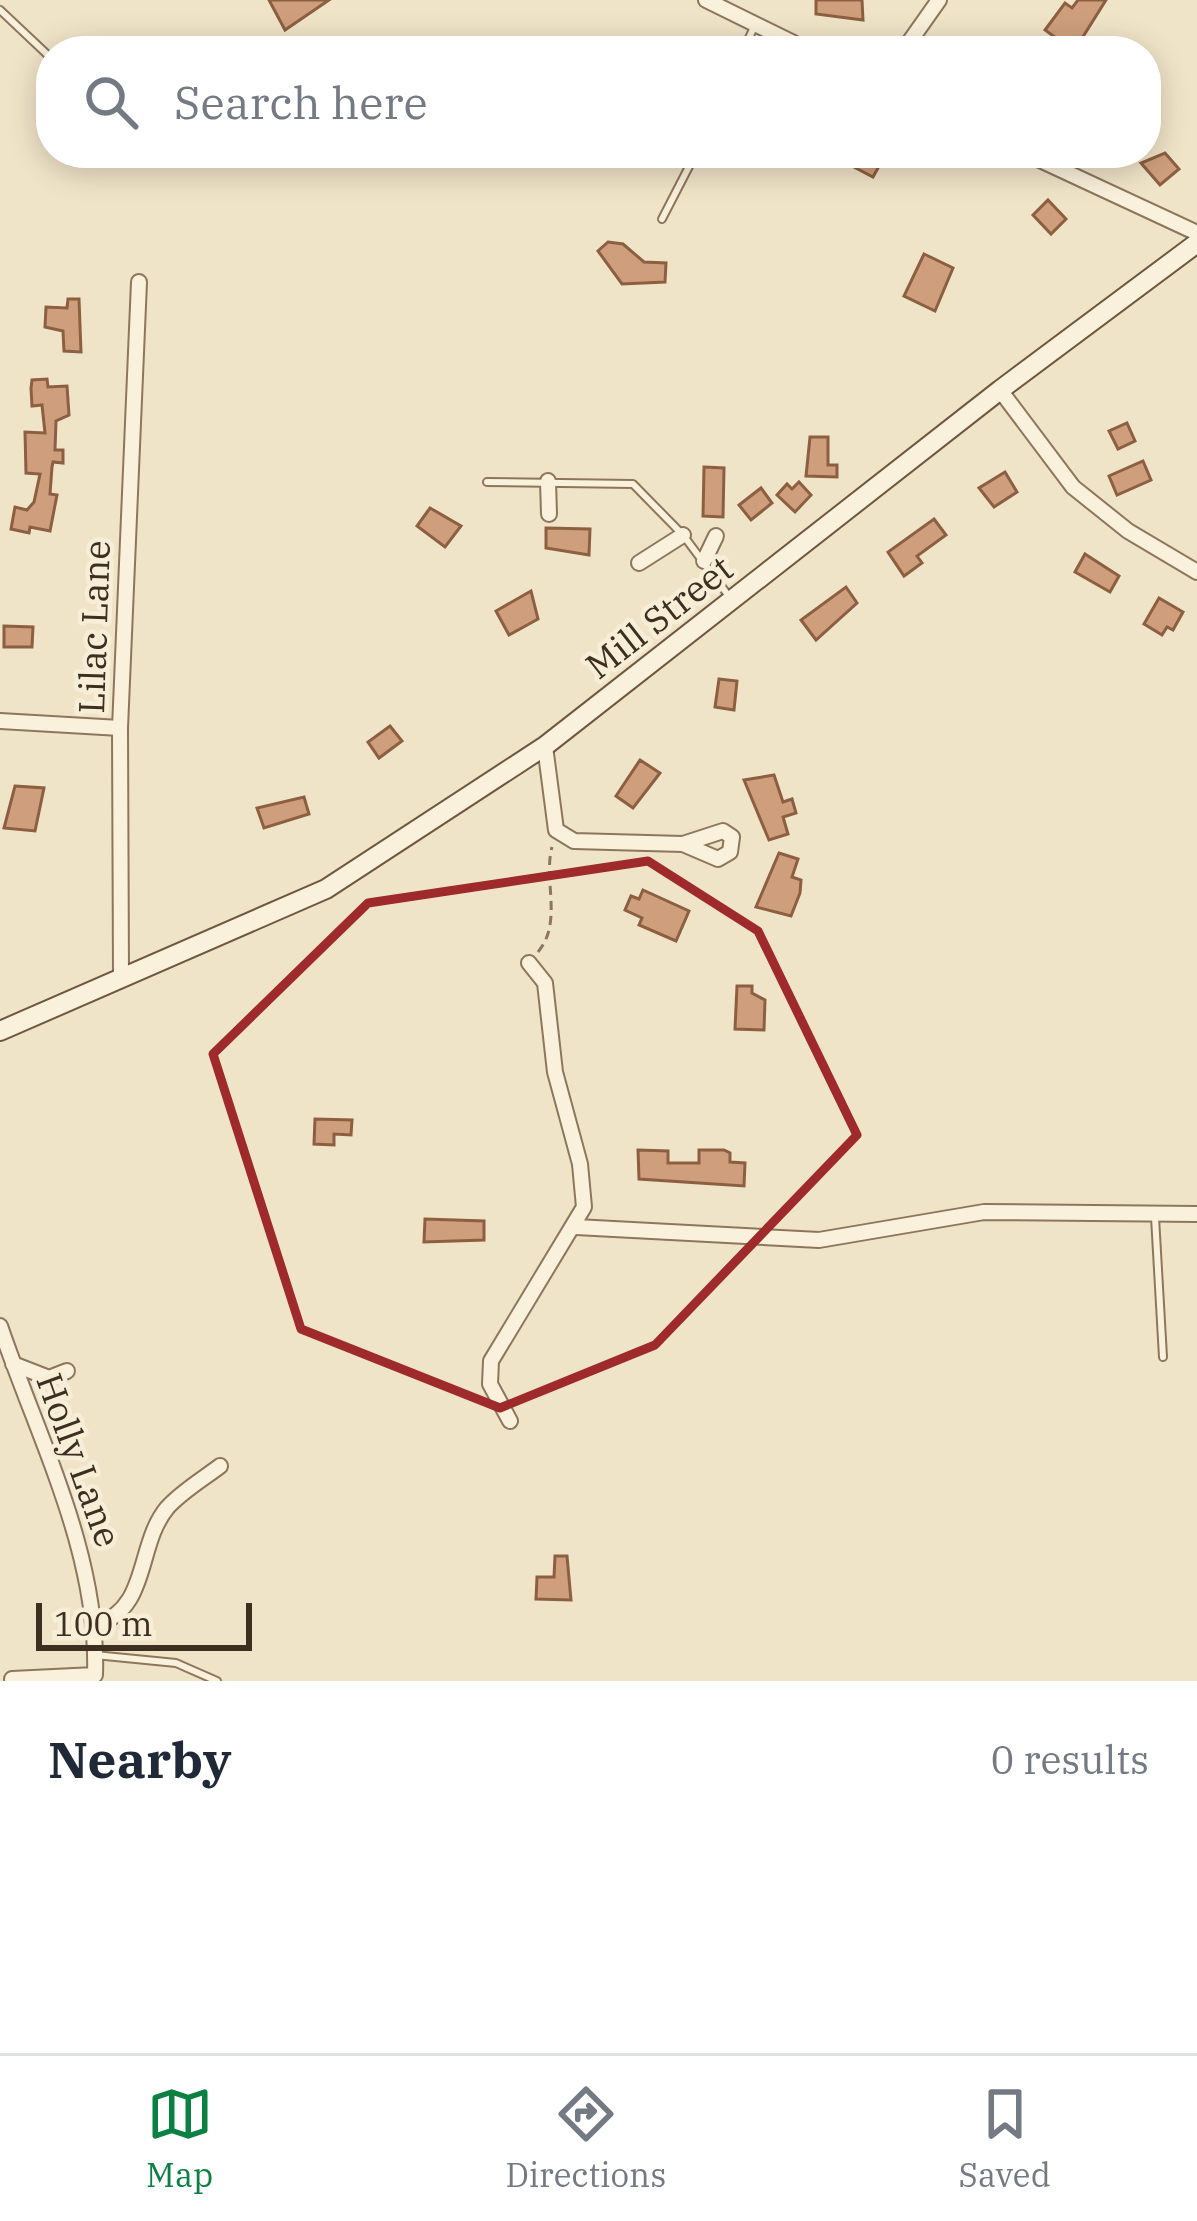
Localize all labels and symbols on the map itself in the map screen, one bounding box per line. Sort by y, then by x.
street label: Lilac Lane [67,539,120,714]
street label: Mill Street [576,545,742,689]
street label: Holly Lane [26,1367,133,1553]
scale bar [36,1597,252,1650]

